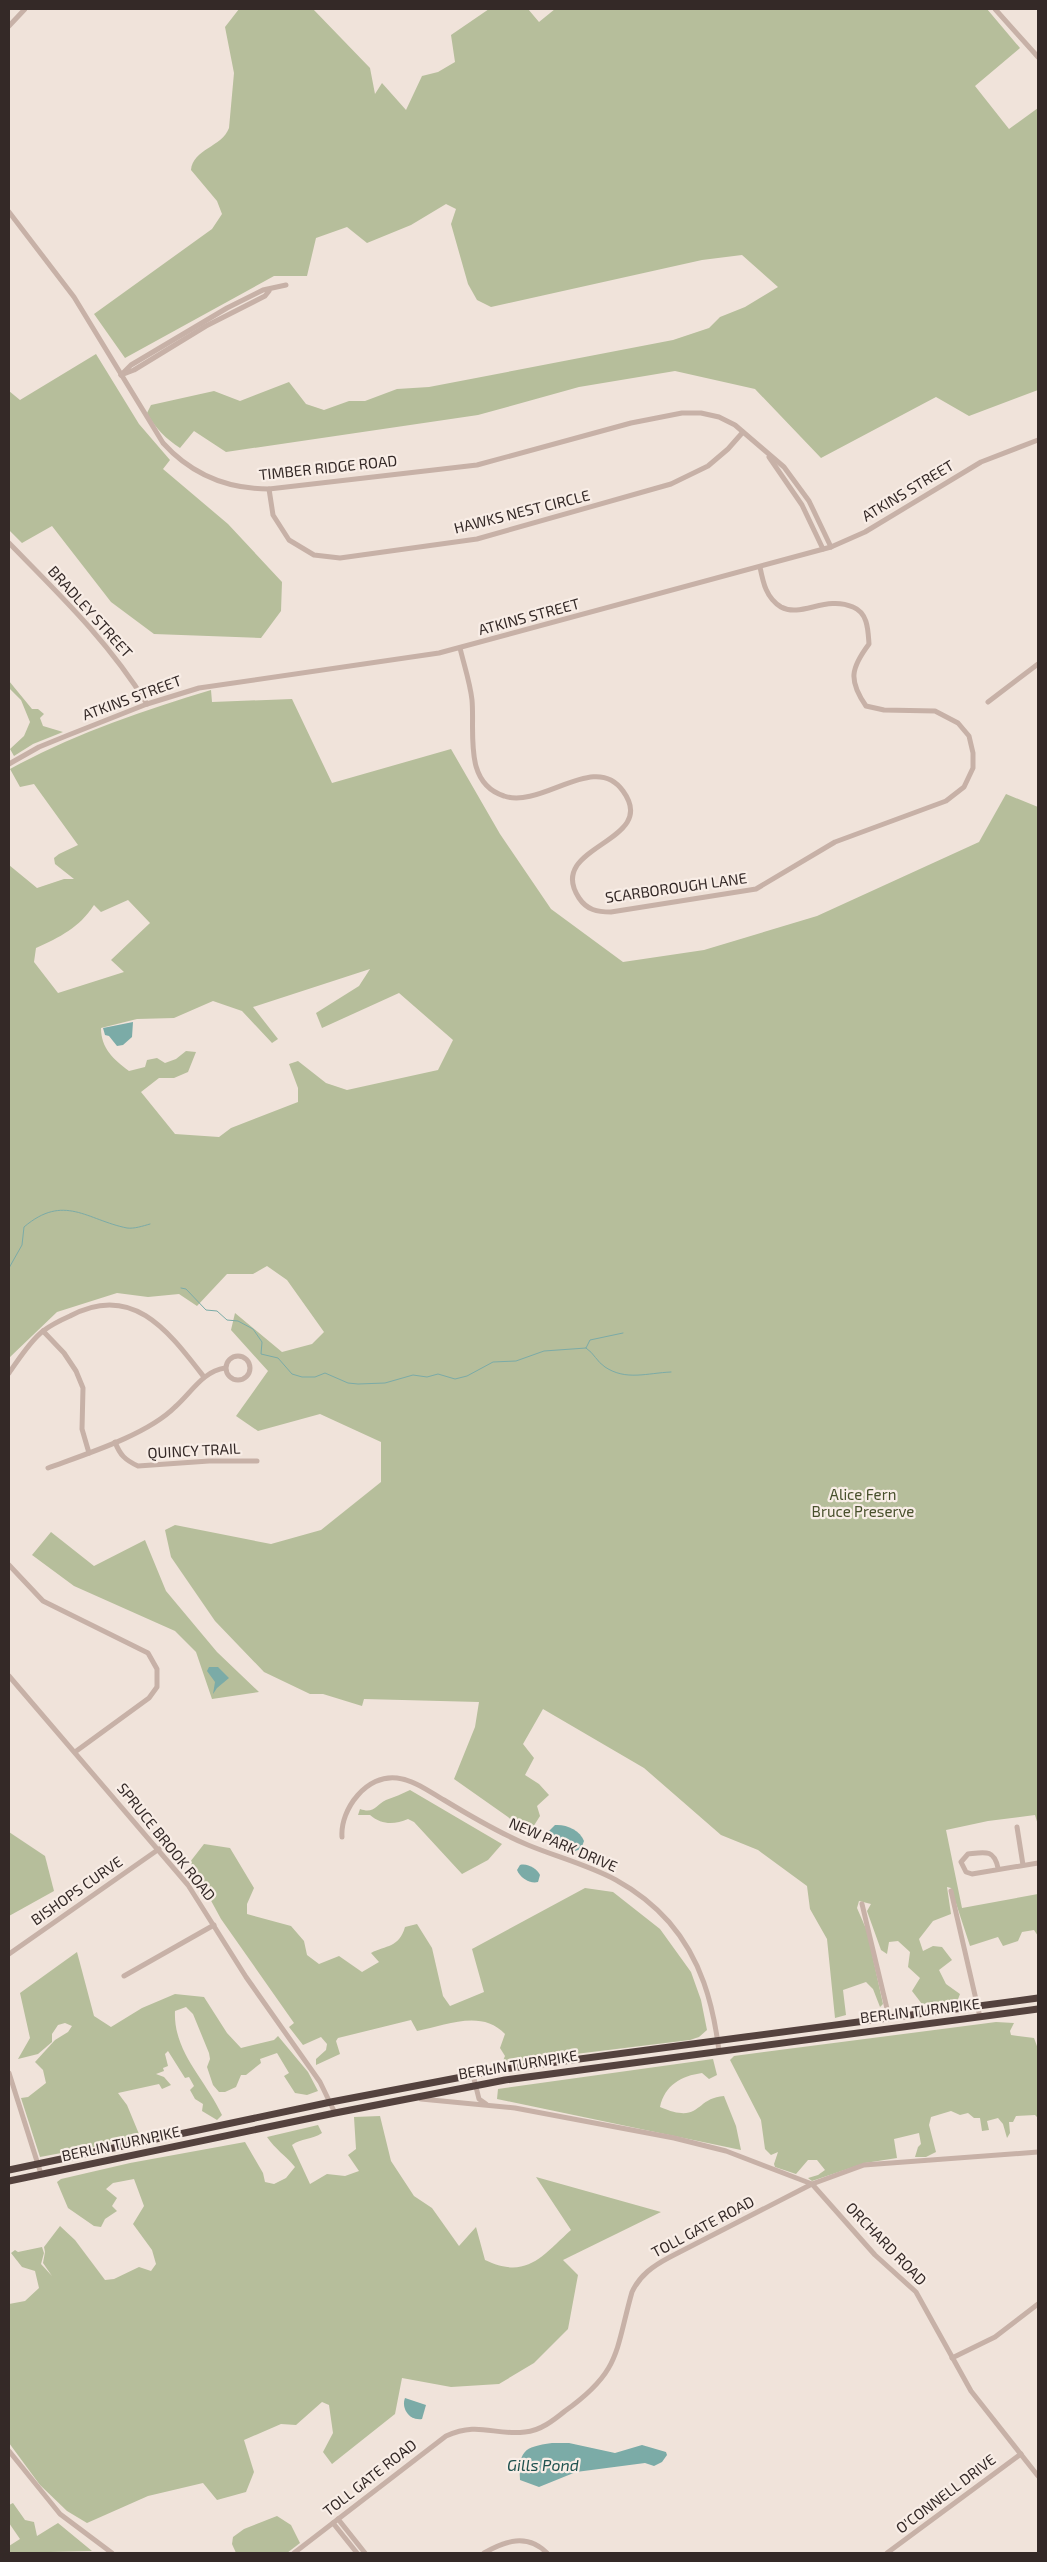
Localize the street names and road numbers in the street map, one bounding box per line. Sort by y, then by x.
street label: TIMBER RIDGE ROAD [258,451,398,483]
street label: ATKINS STREET [858,455,957,525]
street label: HAWKS NEST CIRCLE [452,485,592,537]
street label: BRADLEY STREET [45,562,137,661]
street label: ATKINS STREET [476,594,582,638]
street label: ATKINS STREET [80,671,184,723]
street label: SCARBOROUGH LANE [604,868,748,906]
street label: QUINCY TRAIL [147,1439,241,1462]
street label: SPRUCE BROOK ROAD [114,1779,220,1904]
street label: NEW PARK DRIVE [506,1813,620,1875]
street label: BISHOPS CURVE [27,1852,126,1928]
street label: BERLIN TURNPIKE [859,1994,981,2026]
street label: BERLIN TURNPIKE [457,2046,579,2082]
street label: BERLIN TURNPIKE [60,2122,182,2164]
street label: TOLL GATE ROAD [648,2191,757,2261]
street label: ORCHARD ROAD [843,2198,931,2289]
street label: TOLL GATE ROAD [319,2435,420,2519]
street label: O'CONNELL DRIVE [892,2450,999,2537]

